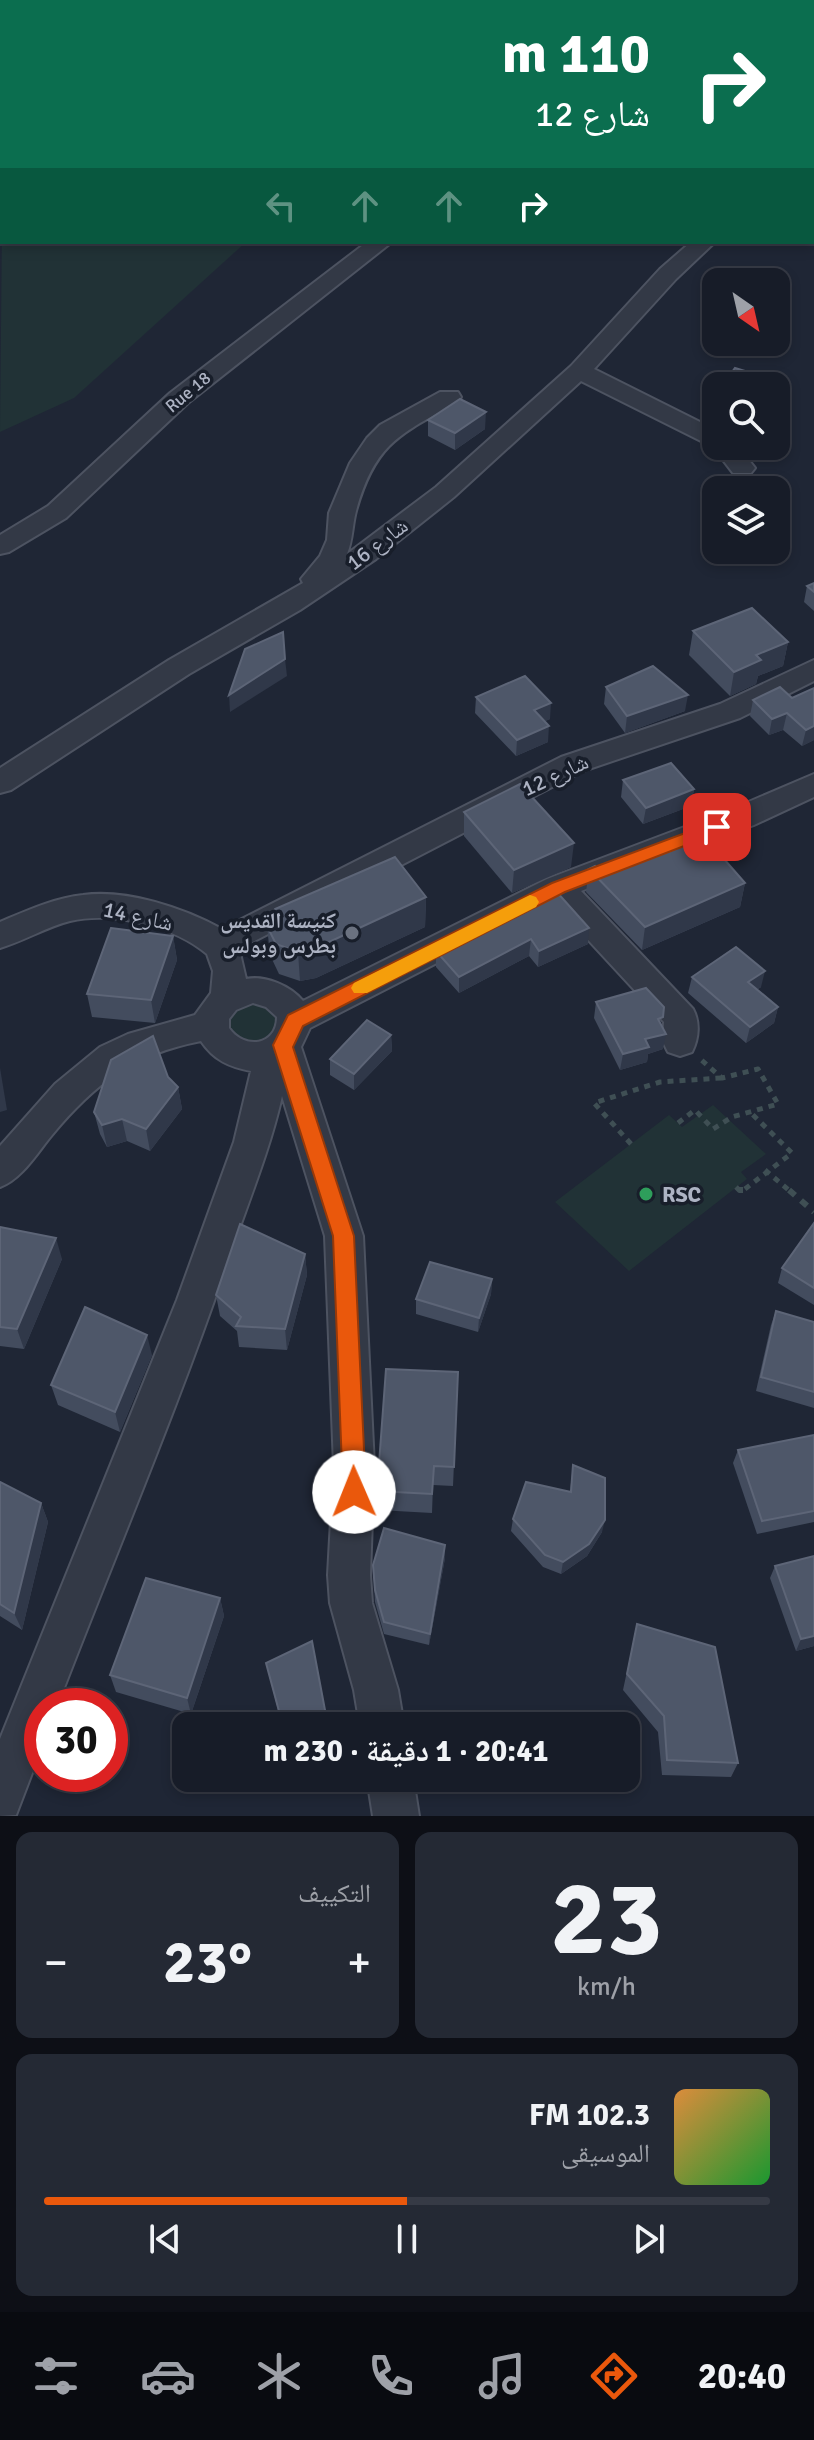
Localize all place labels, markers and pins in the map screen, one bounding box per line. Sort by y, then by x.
pin [683,793,751,861]
place label: كنيسة القديس بطرس وبولس [220,907,336,959]
marker: كنيسة القديس بطرس وبولس [343,924,361,942]
place label: RSC [662,1181,701,1208]
marker: RSC [637,1185,655,1203]

